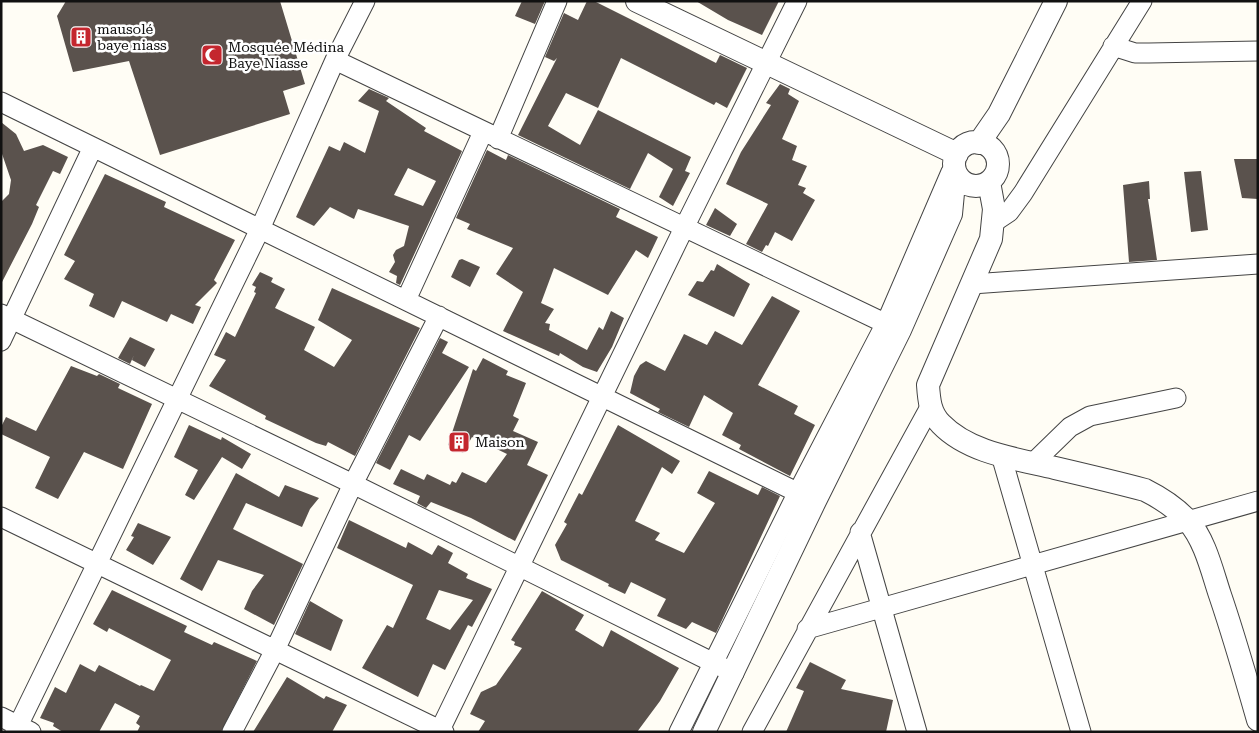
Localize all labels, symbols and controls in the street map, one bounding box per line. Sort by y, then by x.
place label: mausolé baye niass [97,21,167,53]
building icon: mausolé baye niass [69,25,93,49]
place label: Mosquée Médina Baye Niasse [228,39,344,71]
mosque icon: Mosquée Médina Baye Niasse [200,43,224,67]
building icon: Maison [447,430,471,454]
place label: Maison [475,434,525,450]

